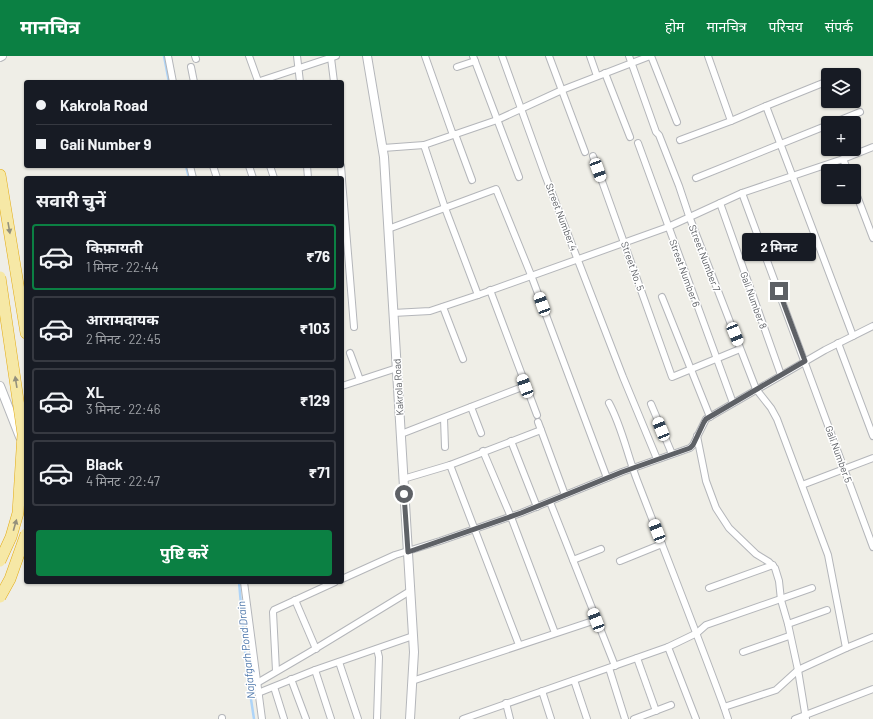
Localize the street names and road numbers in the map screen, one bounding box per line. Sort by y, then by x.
street label: Street Number 4 [544,181,580,253]
street label: Street Number 7 [687,223,723,293]
street label: Street Number 6 [667,237,703,309]
street label: Street No. 5 [619,240,647,292]
street label: Gali Number 8 [738,270,770,330]
street label: Kakrola Road [391,358,405,416]
street label: Gali Number 5 [823,424,855,484]

